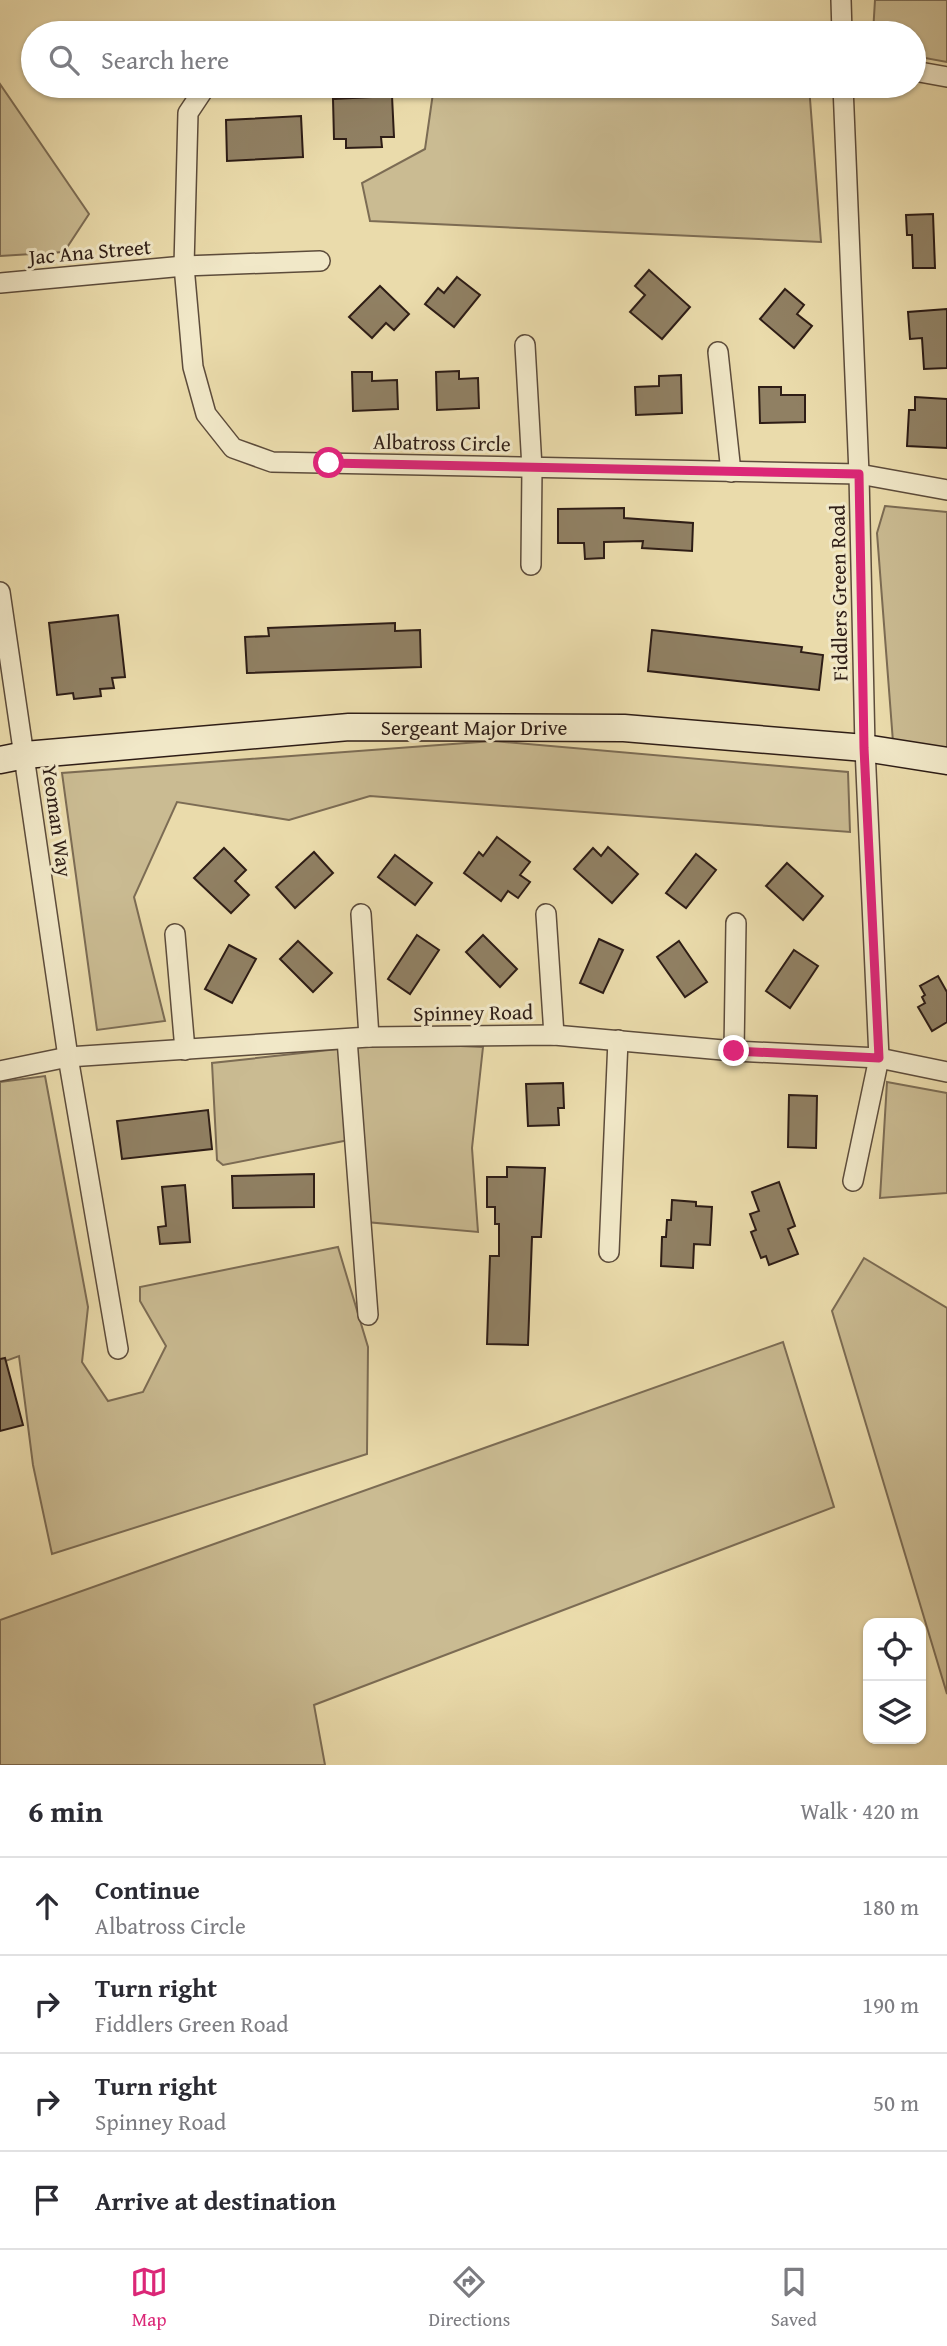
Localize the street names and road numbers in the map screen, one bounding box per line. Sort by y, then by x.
street label: Jac Ana Street [25,231,153,273]
street label: Albatross Circle [373,426,511,459]
street label: Fiddlers Green Road [821,504,856,682]
street label: Sergeant Major Drive [381,712,568,743]
street label: Yeoman Way [34,763,81,879]
street label: Spinney Road [413,996,534,1029]

